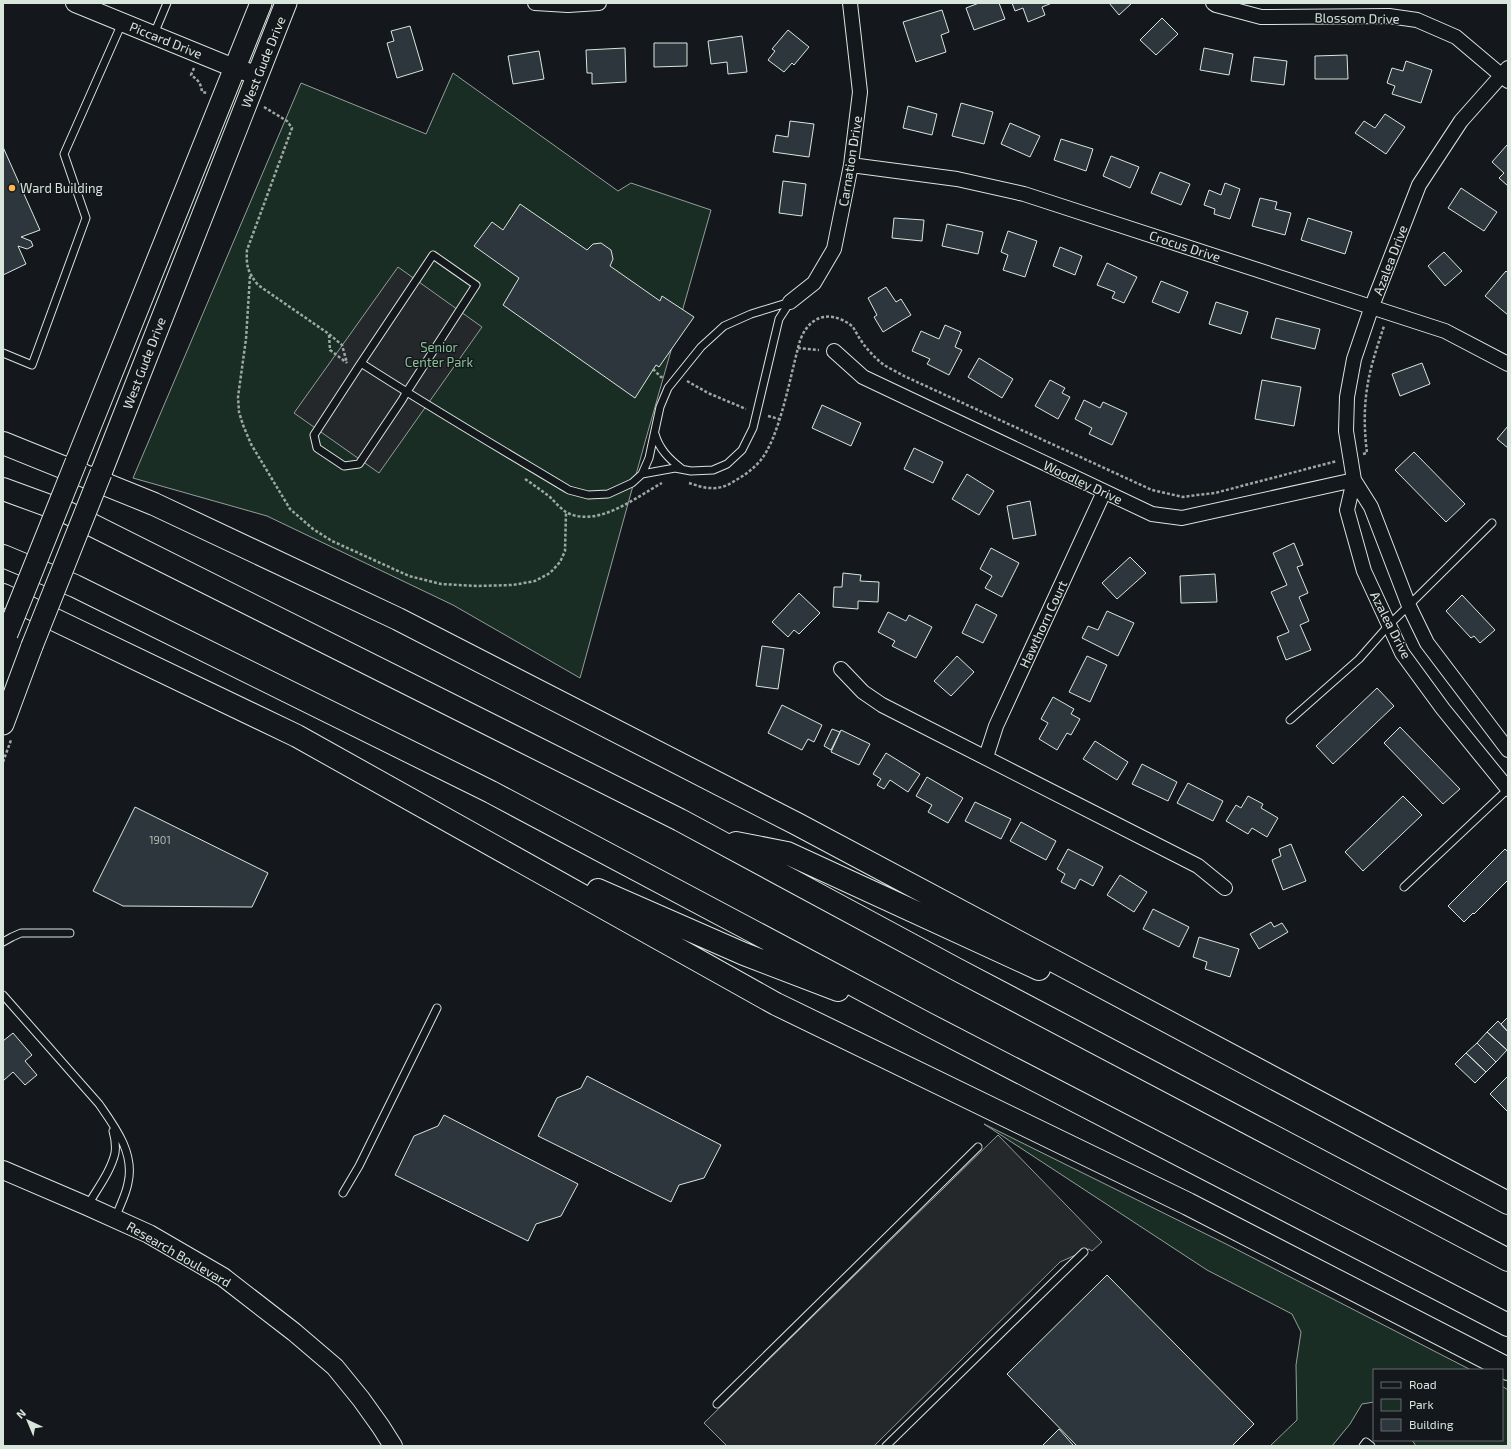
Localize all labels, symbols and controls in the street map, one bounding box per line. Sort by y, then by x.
street label: Blossom Drive [1314,9,1400,27]
street label: West Gude Drive [237,14,289,110]
street label: Piccard Drive [127,18,205,62]
street label: Carnation Drive [835,115,865,207]
place label: Ward Building [20,180,103,196]
marker: Ward Building [7,183,17,193]
street label: Azalea Drive [1369,223,1411,297]
street label: Crocus Drive [1147,227,1223,265]
street label: West Gude Drive [119,315,169,411]
park label: Senior Center Park [405,339,474,370]
street label: Woodley Drive [1041,457,1125,507]
street label: Hawthorn Court [1016,578,1070,670]
street label: Azalea Drive [1367,589,1415,661]
house number: 1901 [149,833,171,846]
street label: Research Boulevard [124,1218,234,1290]
legend [1373,1369,1503,1441]
text: Road [1409,1377,1437,1391]
text: Park [1409,1397,1434,1411]
north arrow [8,1401,48,1441]
text: N [13,1406,28,1421]
text: Building [1409,1417,1454,1431]

